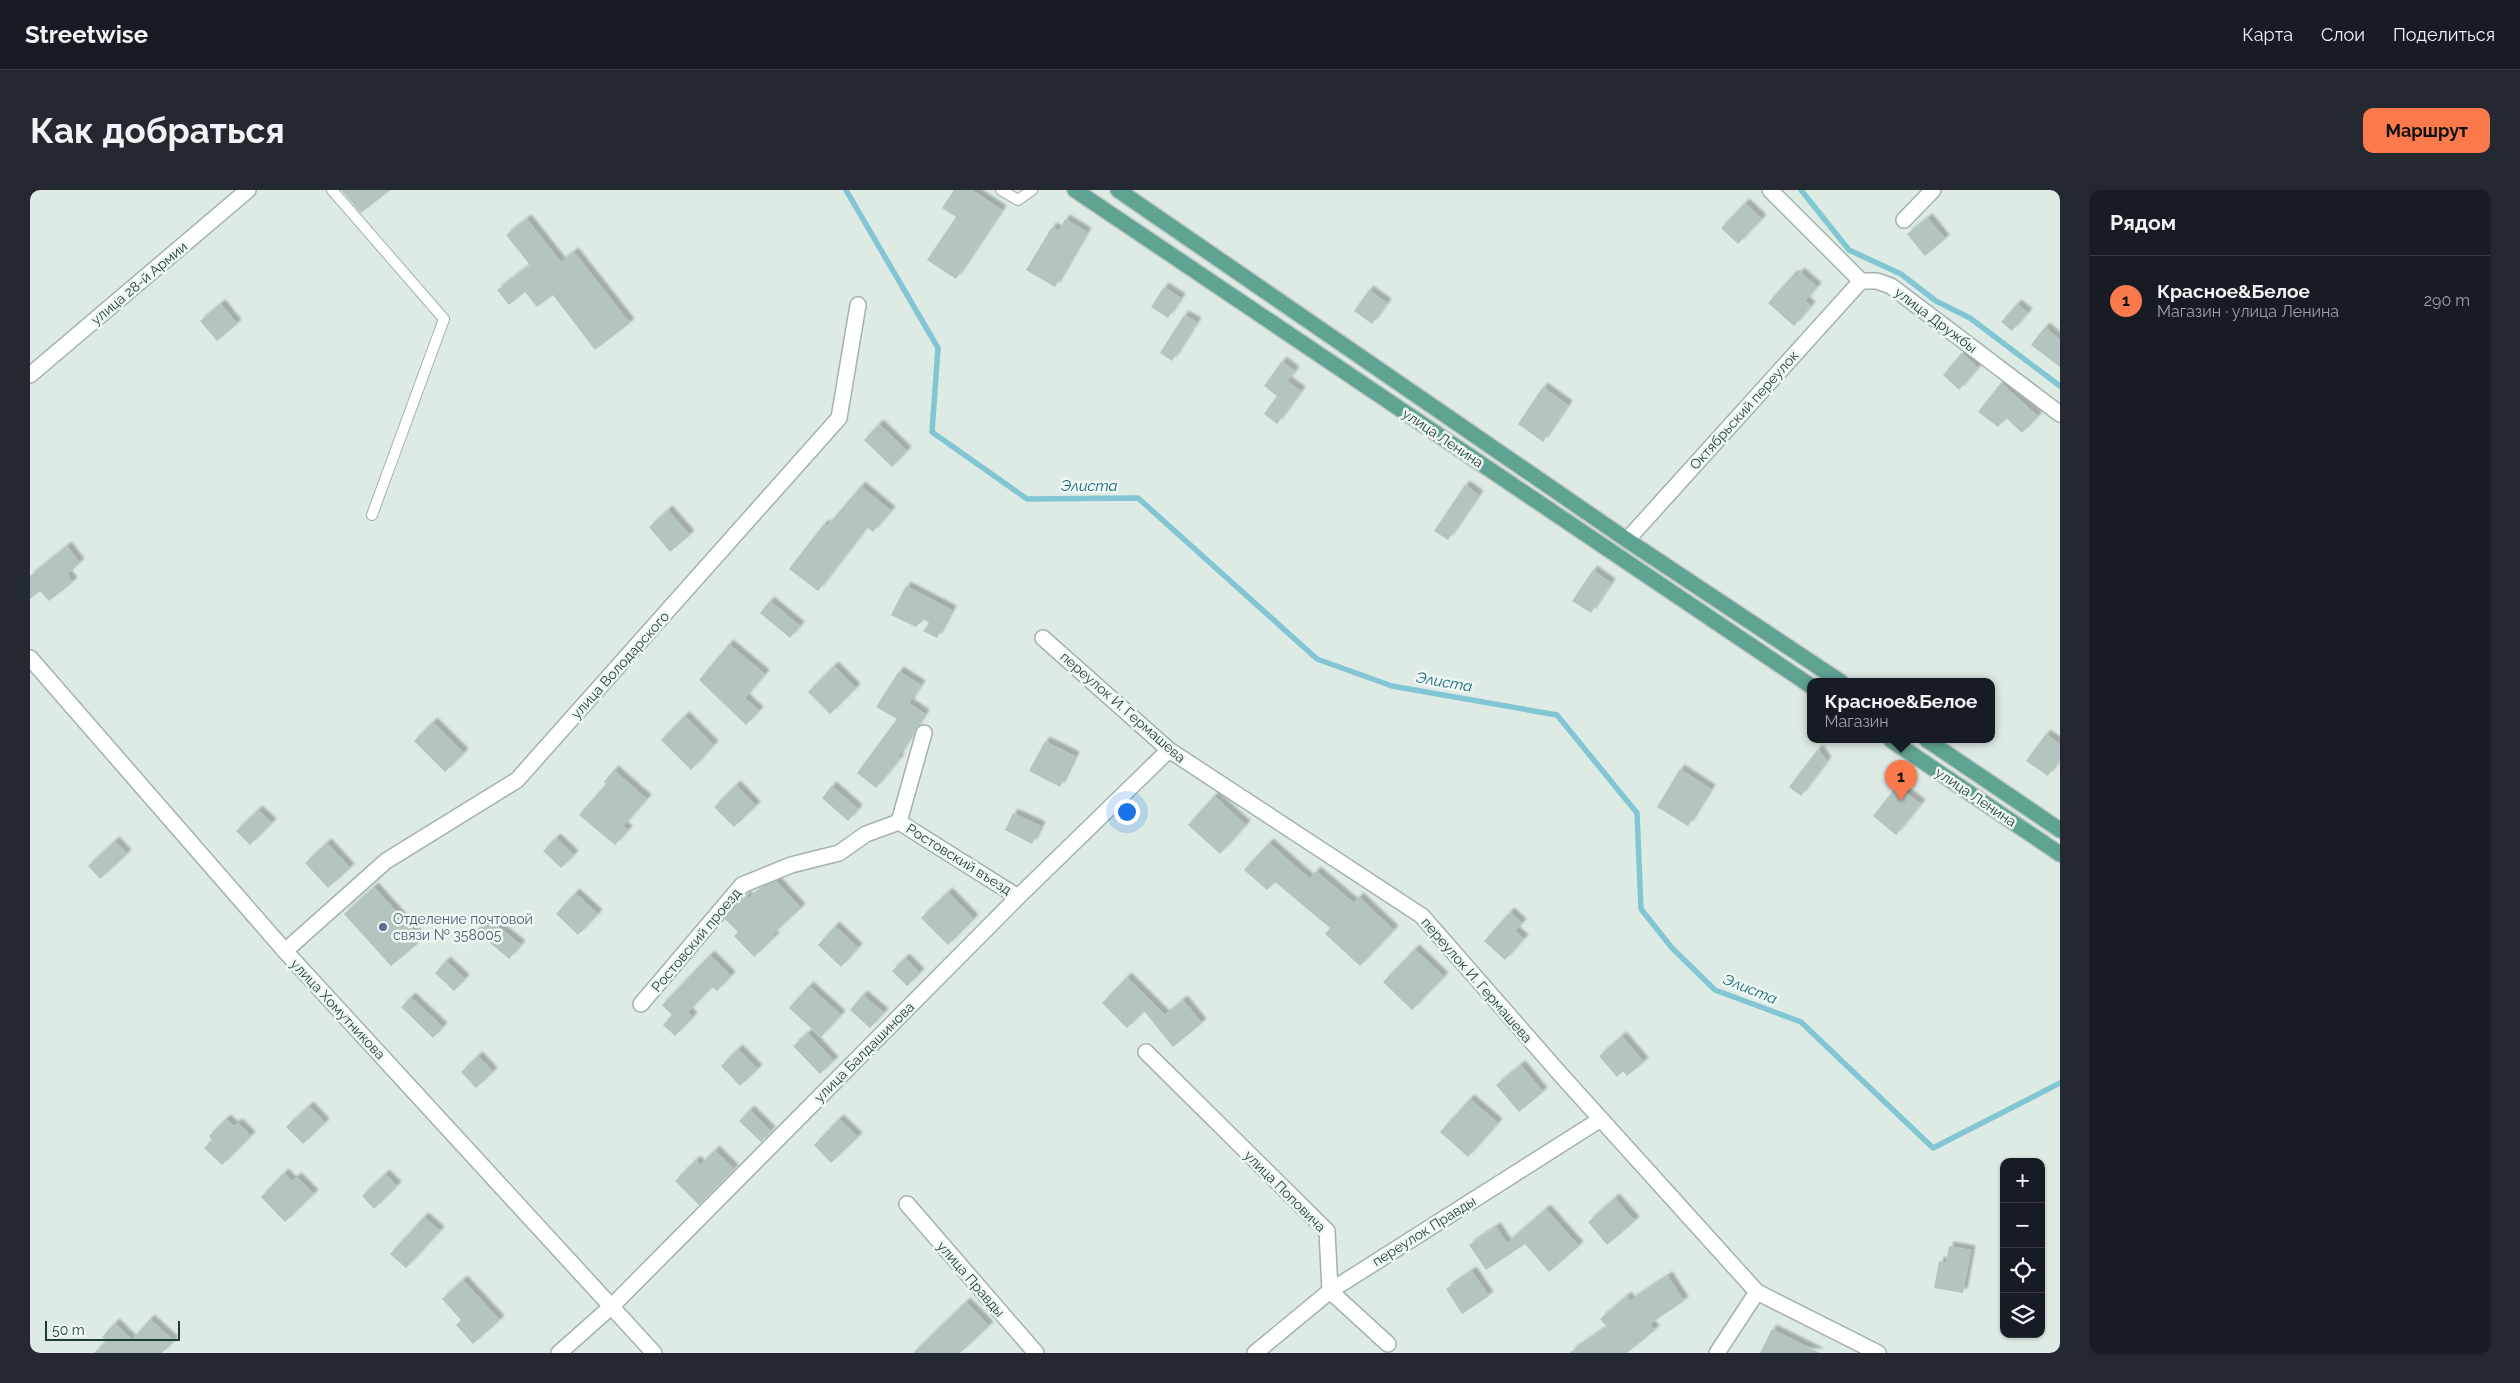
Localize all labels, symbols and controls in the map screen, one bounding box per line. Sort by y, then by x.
text: Streetwise [25,20,148,49]
text: Карта [2242,24,2293,45]
text: Слои [2321,24,2365,45]
text: Поделиться [2393,24,2495,45]
button: Маршрут [2363,108,2490,153]
text: Как добраться [30,110,285,151]
text: Рядом [2110,210,2176,235]
street label: улица 28-й Армии [88,238,190,328]
text: Красное&Белое [2157,280,2310,302]
street label: улица Дружбы [1892,284,1980,356]
text: 1 [2122,291,2130,310]
text: 290 m [2424,291,2470,310]
text: Магазин · улица Ленина [2157,302,2339,321]
street label: Октябрьский переулок [1686,347,1802,473]
street label: улица Ленина [1400,405,1486,471]
water label: Элиста [1060,477,1118,495]
street label: улица Володарского [568,608,672,722]
street label: переулок И. Гермашева [1057,648,1189,766]
water label: Элиста [1414,668,1474,696]
popup [1807,678,1995,743]
text: Красное&Белое [1825,690,1977,712]
text: Магазин [1825,712,1889,731]
pin: 1 [1885,760,1917,801]
street label: улица Ленина [1933,764,2019,830]
your location [1114,799,1140,825]
street label: Ростовский въезд [904,820,1014,898]
street label: Ростовский проезд [648,885,744,995]
place label: Отделение почтовой связи № 358005 [393,911,533,943]
street label: переулок И. Гермашева [1418,914,1536,1046]
marker: Отделение почтовой связи № 358005 [377,921,389,933]
street label: улица Хомутникова [287,956,389,1062]
water label: Элиста [1720,970,1780,1008]
street label: улица Балдашинова [811,999,917,1105]
street label: улица Поповича [1241,1147,1329,1235]
map controls [2000,1158,2045,1338]
button: + [2000,1158,2045,1203]
street label: переулок Правды [1369,1193,1479,1269]
button: − [2000,1203,2045,1248]
street label: улица Правды [934,1238,1008,1320]
button: locate [2000,1248,2045,1293]
button: layers [2000,1293,2045,1338]
scale bar [45,1318,180,1341]
text: 50 m [52,1322,85,1338]

